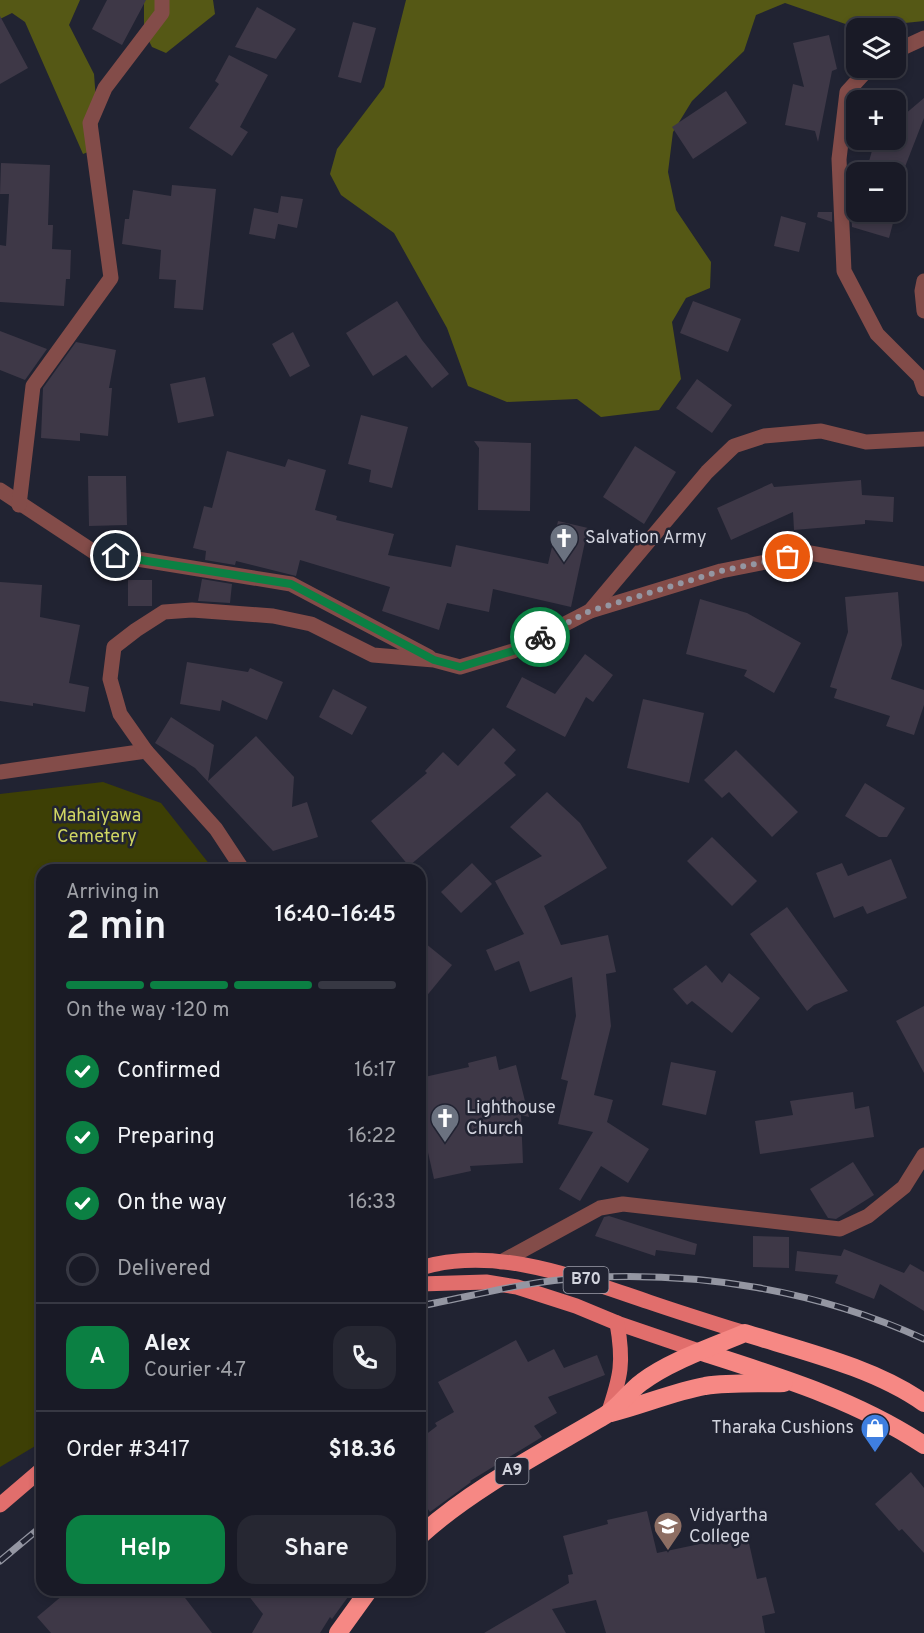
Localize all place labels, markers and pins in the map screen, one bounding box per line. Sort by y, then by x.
church icon: Salvation Army [548,522,580,564]
place label: Salvation Army [585,527,707,550]
pin [90,530,141,581]
pin [762,531,813,582]
place label: Lighthouse Church [466,1097,556,1141]
church icon: Lighthouse Church [429,1102,461,1144]
shop icon: Tharaka Cushions [859,1412,891,1454]
place label: Tharaka Cushions [711,1417,854,1440]
place label: Vidyartha College [689,1505,768,1549]
school or university icon: Vidyartha College [652,1510,684,1552]

